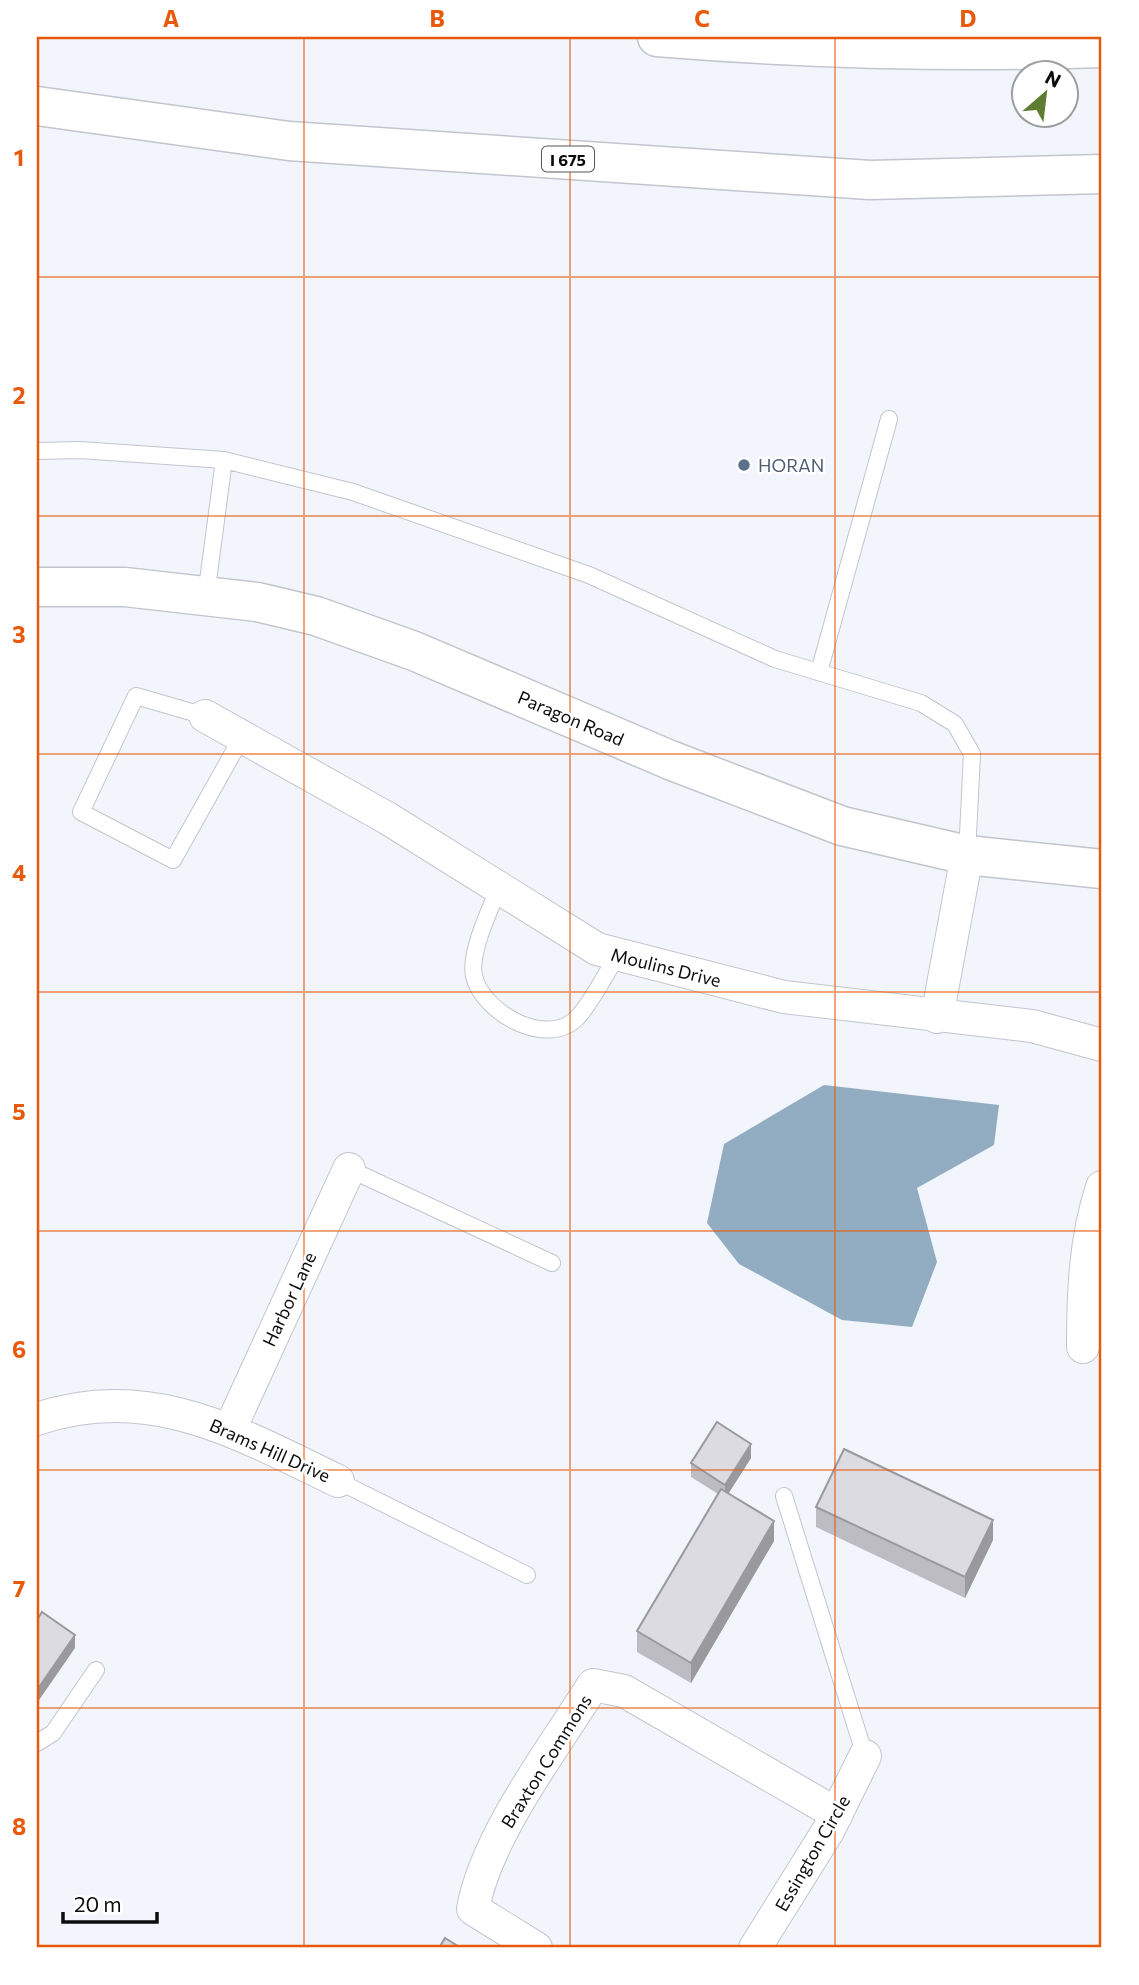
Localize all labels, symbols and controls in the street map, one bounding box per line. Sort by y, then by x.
text: A [163,4,180,32]
text: B [429,4,445,32]
text: C [694,4,710,32]
text: D [960,4,977,32]
north arrow [1010,60,1080,130]
text: N [1042,65,1065,92]
text: 1 [14,143,24,171]
road number: I 675 [542,146,594,172]
text: 2 [12,381,26,409]
place label: HORAN [758,454,824,476]
marker: HORAN [736,457,752,473]
text: 3 [12,620,26,648]
street label: Paragon Road [515,686,627,750]
text: 4 [12,858,26,886]
street label: Moulins Drive [609,943,723,991]
text: 5 [12,1097,26,1125]
street label: Harbor Lane [258,1248,320,1350]
text: 6 [12,1335,26,1363]
street label: Brams Hill Drive [206,1414,334,1486]
text: 7 [13,1574,25,1602]
street label: Braxton Commons [496,1690,596,1832]
street label: Essington Circle [770,1791,854,1915]
text: 8 [12,1812,26,1840]
scale bar [63,1880,158,1924]
text: 20 m [74,1891,122,1916]

